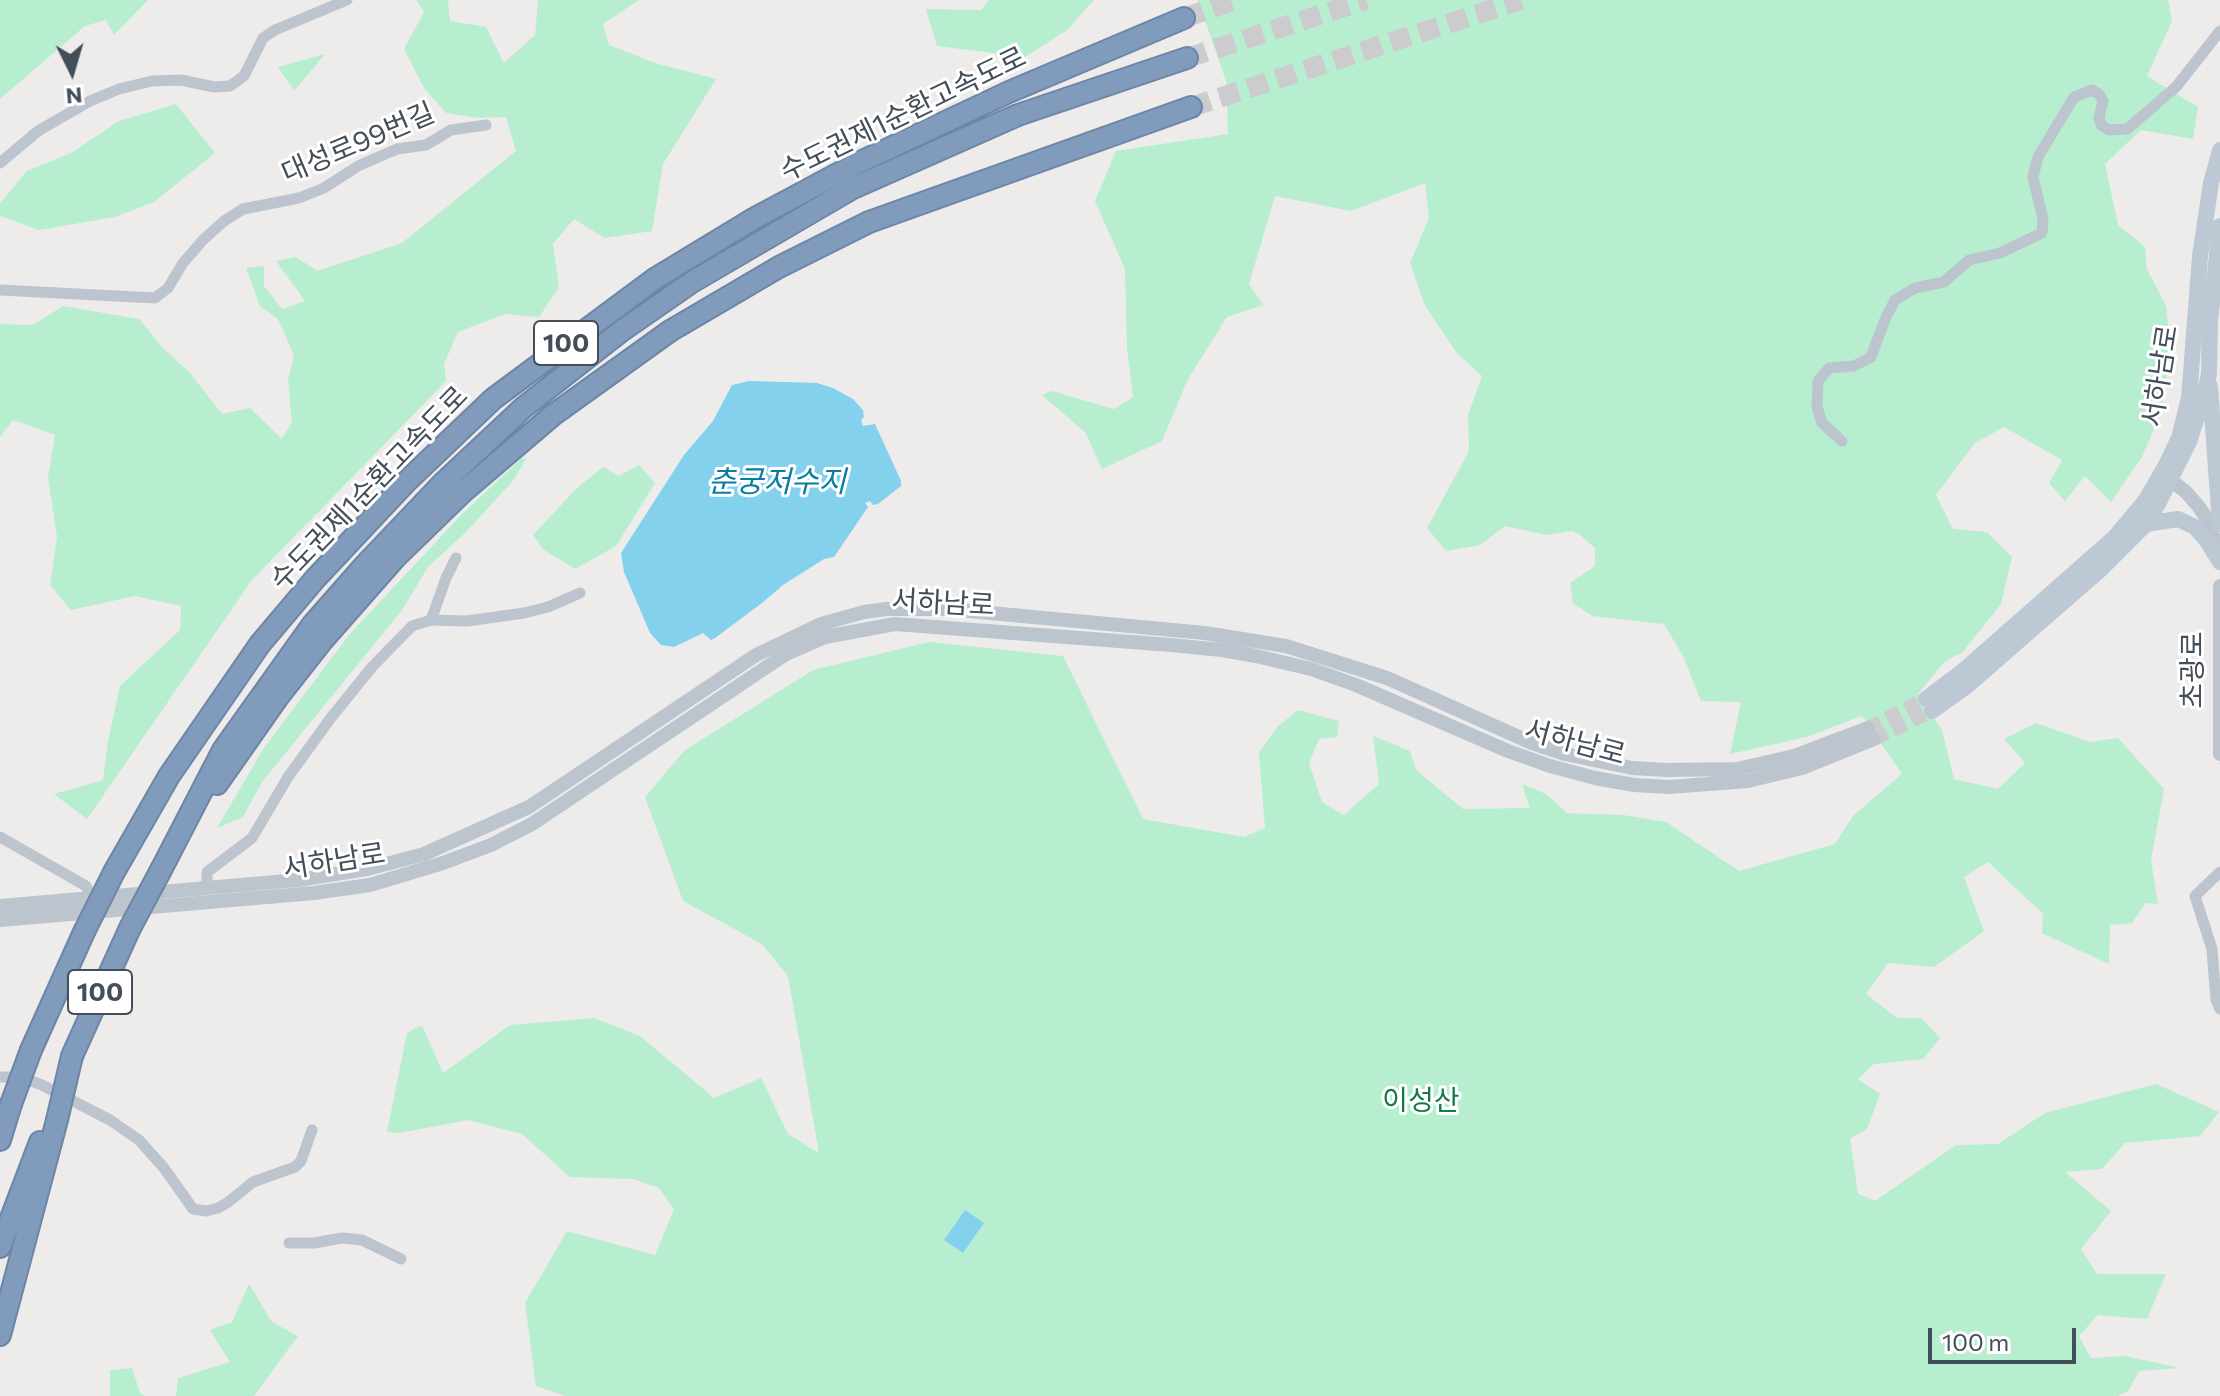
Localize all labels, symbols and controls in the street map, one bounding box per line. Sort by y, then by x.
north arrow [32,32,112,112]
street label: 수도권제1순환고속도로 [774,40,1032,188]
text: N [65,82,84,111]
street label: 대성로99번길 [277,96,439,190]
road number: 100 [534,321,598,365]
street label: 서하남로 [2135,322,2185,430]
street label: 수도권제1순환고속도로 [263,379,475,597]
water label: 춘궁저수지 [708,464,846,500]
street label: 서하남로 [891,584,995,622]
street label: 초광로 [2176,631,2210,709]
street label: 서하남로 [1521,712,1629,772]
street label: 서하남로 [280,836,388,886]
road number: 100 [68,970,132,1014]
park label: 이성산 [1382,1084,1460,1118]
scale bar [1932,1312,2080,1362]
text: 100 m [1942,1327,2009,1356]

